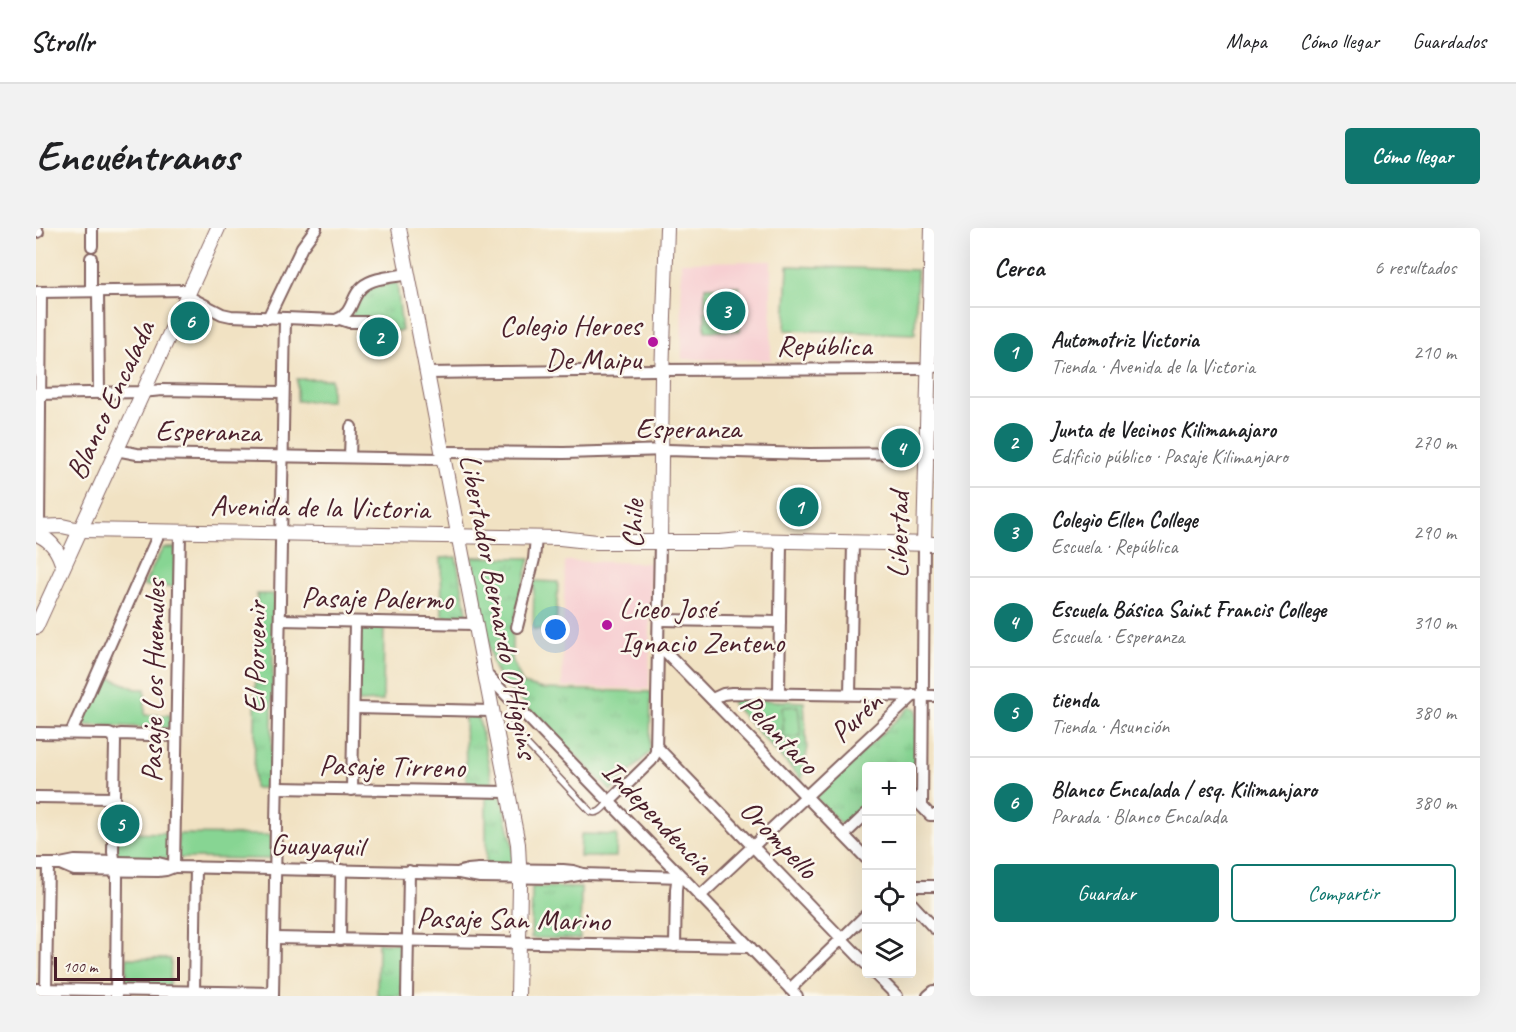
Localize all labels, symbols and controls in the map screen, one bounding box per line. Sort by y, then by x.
text: Strollr [30,24,94,59]
text: Mapa [1226,28,1267,54]
text: Cómo llegar [1300,28,1379,54]
text: Guardados [1412,28,1486,54]
button: Cómo llegar [1345,128,1480,184]
text: Encuéntranos [36,130,238,183]
text: Cerca [994,251,1044,284]
text: 6 resultados [1374,255,1456,280]
pin: 3 [706,288,746,334]
pin: 6 [170,298,210,344]
place label: Colegio Heroes De Maipu [499,306,644,378]
street label: Blanco Encalada [57,313,164,485]
pin: 2 [360,314,398,360]
street label: República [777,326,873,364]
text: Automotriz Victoria [1051,326,1199,354]
marker: Colegio Heroes De Maipu [646,335,660,349]
text: 1 [1009,340,1018,365]
text: 210 m [1413,340,1456,365]
text: Tienda · Avenida de la Victoria [1051,354,1255,379]
street label: Esperanza [635,409,743,447]
street label: Esperanza [155,411,264,451]
text: Junta de Vecinos Kilimanajaro [1051,416,1276,444]
pin: 4 [882,426,920,470]
text: 2 [1009,430,1018,455]
text: 270 m [1413,430,1456,455]
text: Edificio público · Pasaje Kilimanjaro [1051,444,1288,469]
street label: Libertador Bernardo O'Higgins [451,451,548,764]
pin: 1 [780,484,819,530]
street label: Avenida de la Victoria [210,486,432,528]
street label: Libertad [878,487,918,578]
street label: Chile [614,497,652,549]
text: Colegio Ellen College [1051,506,1198,534]
text: 3 [1009,520,1018,545]
text: 290 m [1413,520,1456,545]
text: Escuela · República [1051,534,1178,559]
street label: Pasaje Los Huemules [132,577,174,783]
street label: Pasaje Palermo [301,578,455,618]
place label: Liceo José Ignacio Zenteno [619,589,785,661]
text: Escuela Básica Saint Francis College [1051,596,1326,624]
street label: El Porvenir [235,598,275,713]
text: 4 [1009,610,1018,635]
text: 310 m [1413,610,1456,635]
your location [541,615,570,644]
marker: Liceo José Ignacio Zenteno [600,618,614,632]
text: Escuela · Esperanza [1051,624,1185,649]
street label: Purén [822,682,891,751]
street label: Pelantaro [732,686,829,783]
text: tienda [1051,686,1098,714]
text: 5 [1009,700,1018,725]
text: 380 m [1413,700,1456,725]
text: Tienda · Asunción [1051,714,1169,739]
street label: Pasaje Tirreno [319,746,467,786]
street label: Independencia [594,752,723,884]
map controls [862,762,916,978]
button: + [862,762,916,816]
text: Blanco Encalada / esq. Kilimanjaro [1051,776,1317,804]
text: 6 [1009,790,1018,815]
text: 380 m [1413,790,1456,815]
street label: Orompello [732,791,827,888]
pin: 5 [100,802,140,846]
text: Parada · Blanco Encalada [1051,804,1227,829]
button: − [862,816,916,870]
street label: Guayaquil [270,825,369,865]
button: Guardar [994,864,1219,922]
button: Compartir [1231,864,1456,922]
button: locate [862,870,916,924]
street label: Pasaje San Marino [416,898,611,940]
button: layers [862,924,916,978]
scale bar [54,954,180,982]
text: 100 m [63,957,97,977]

